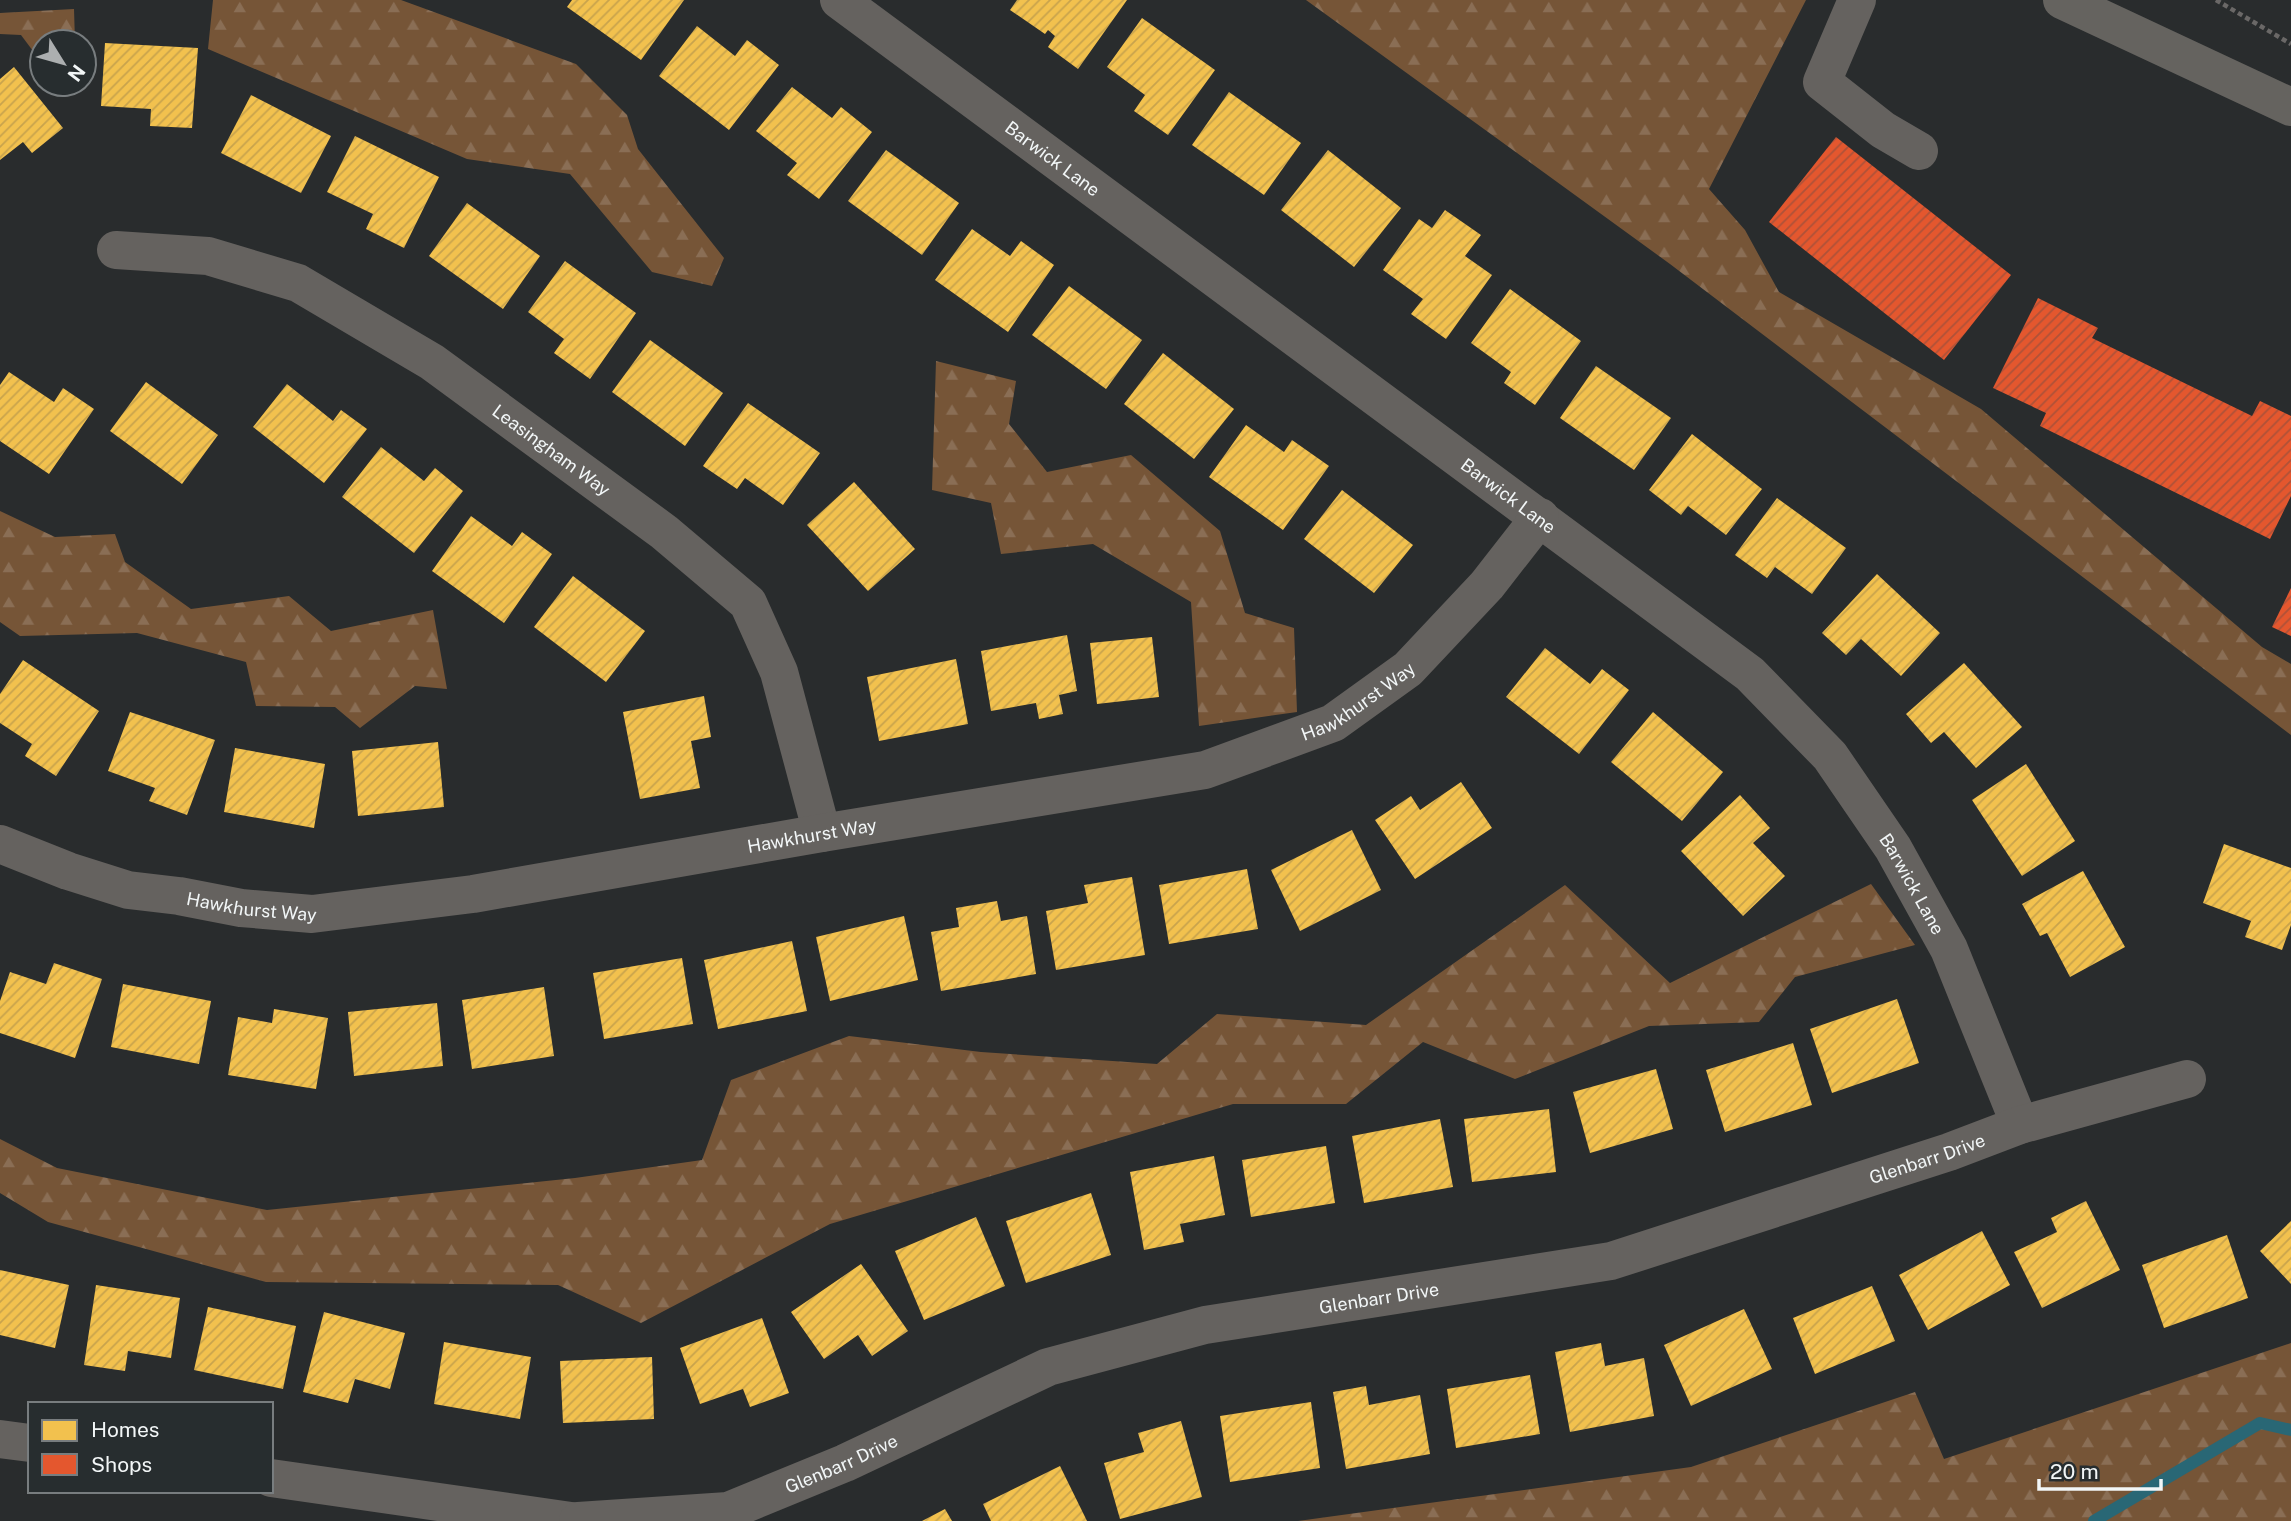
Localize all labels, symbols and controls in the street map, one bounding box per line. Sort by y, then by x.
north arrow [28,28,98,98]
text: N [63,61,90,86]
street label: Barwick Lane [1001,116,1104,200]
street label: Leasingham Way [489,400,615,500]
street label: Barwick Lane [1457,453,1560,537]
street label: Hawkhurst Way [1298,658,1419,744]
street label: Hawkhurst Way [745,814,878,856]
street label: Barwick Lane [1876,829,1949,938]
street label: Hawkhurst Way [185,887,318,925]
street label: Glenbarr Drive [1866,1129,1988,1188]
street label: Glenbarr Drive [1318,1278,1440,1317]
legend [28,1402,273,1493]
text: Homes [91,1417,159,1442]
street label: Glenbarr Drive [782,1429,901,1497]
scale bar [2039,1448,2162,1492]
text: Shops [91,1452,152,1477]
text: 20 m [2050,1459,2099,1484]

